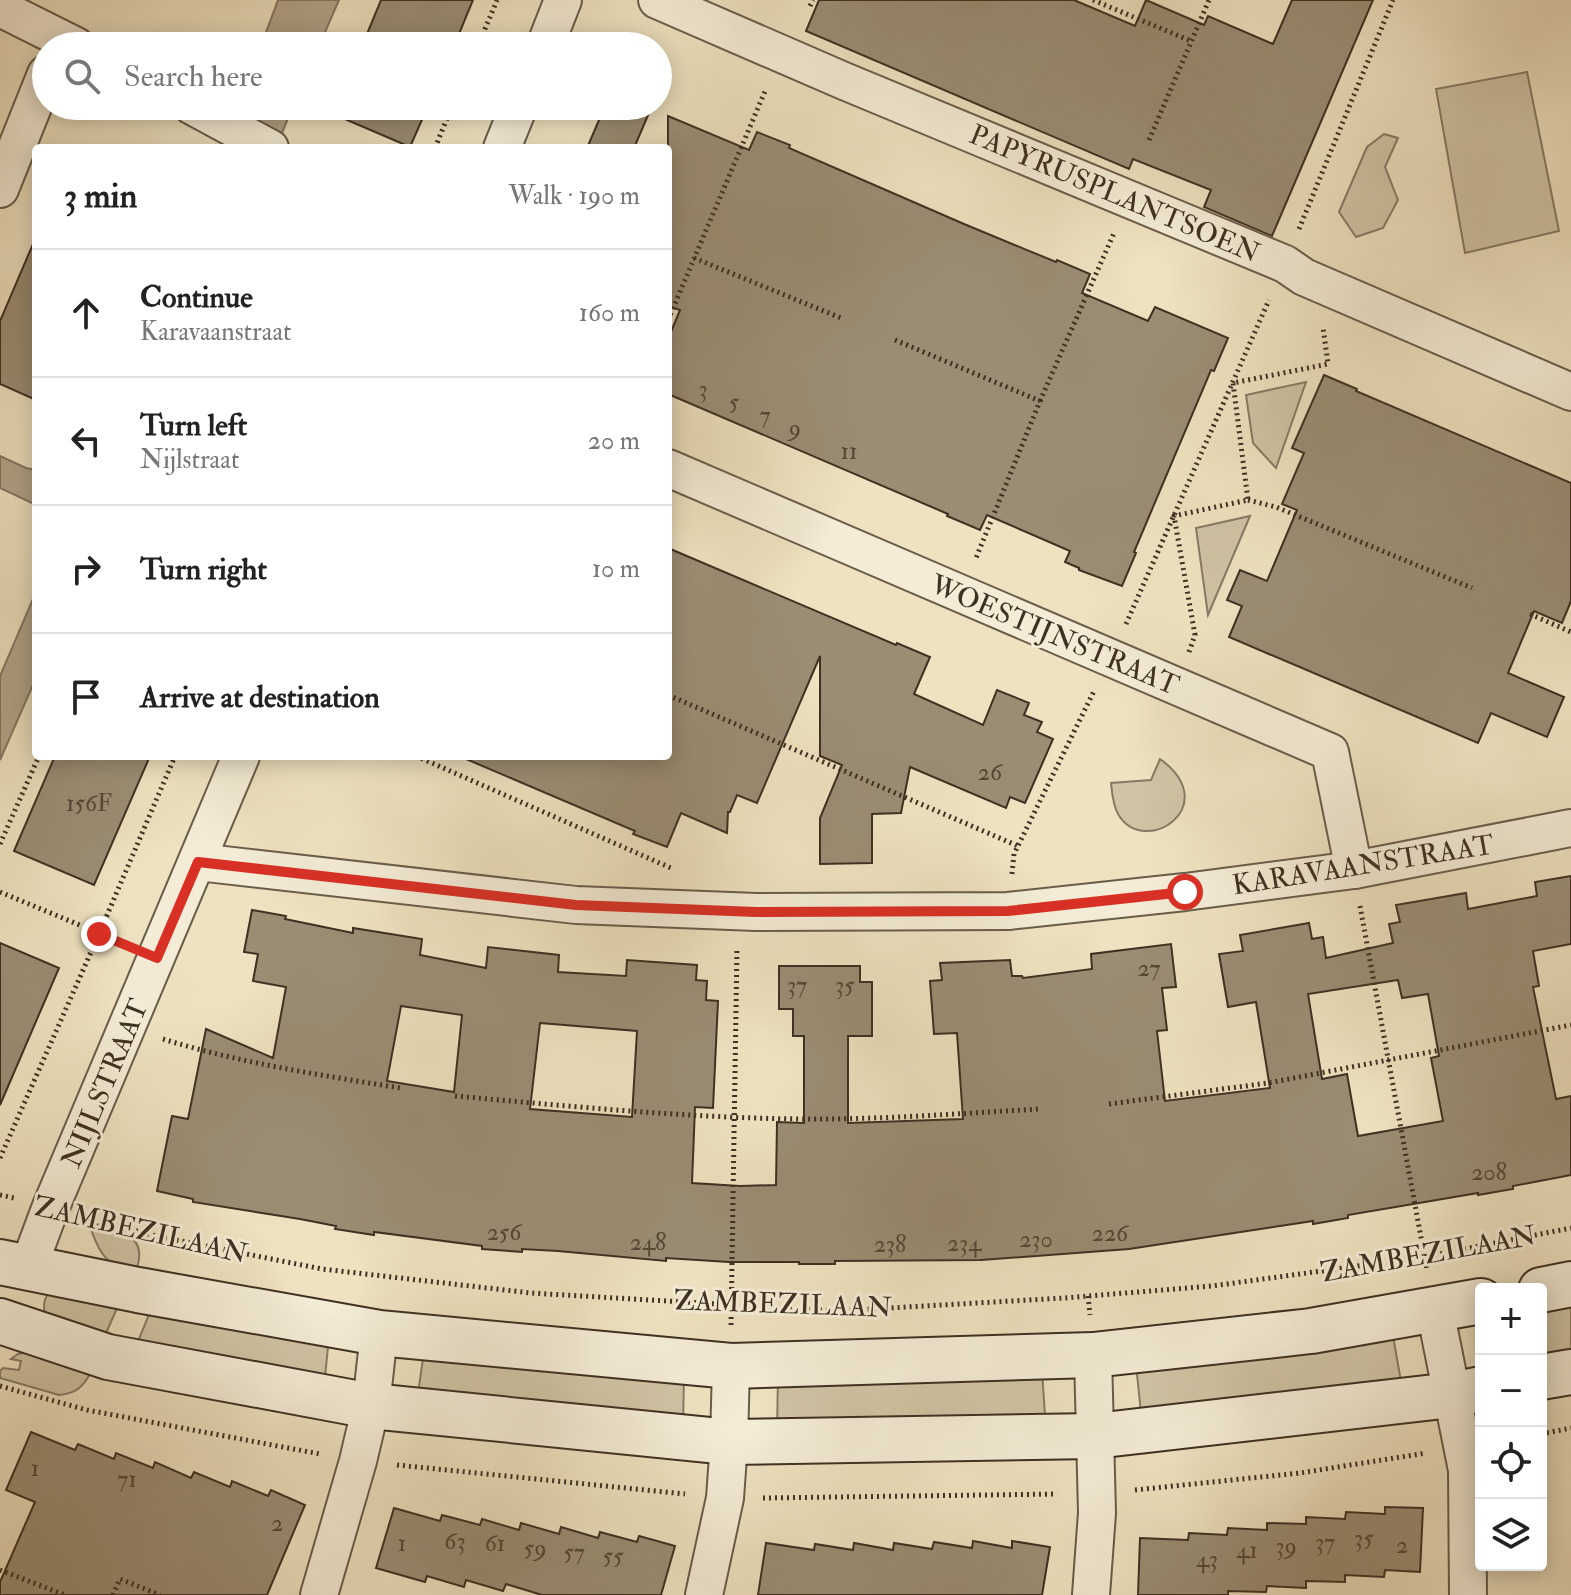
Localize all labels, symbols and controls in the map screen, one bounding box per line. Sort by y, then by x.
search box [32,32,672,120]
icon: search [60,54,104,98]
text: Search here [124,58,263,95]
street label: PAPYRUSPLANTSOEN [964,117,1265,271]
text: 3 min [64,175,137,218]
text: Walk · 190 m [509,180,640,212]
text: Continue [140,279,253,316]
icon: ahead [64,291,108,335]
text: 160 m [579,297,640,329]
text: Karavaanstraat [140,316,292,348]
house number: 3 [698,374,708,405]
house number: 5 [729,387,740,418]
house number: 7 [759,400,771,431]
text: Turn left [140,407,247,444]
house number: 9 [787,413,801,444]
icon: left [64,419,108,463]
text: 20 m [588,425,640,457]
house number: 11 [840,436,858,467]
text: Nijlstraat [140,444,239,476]
icon: right [64,547,108,591]
text: Turn right [140,551,267,588]
text: 10 m [592,553,640,585]
street label: WOESTIJNSTRAAT [924,567,1184,704]
icon: arrive [64,675,108,719]
text: Arrive at destination [140,679,380,716]
house number: 26 [978,757,1004,788]
house number: 156F [66,788,112,819]
street label: KARAVAANSTRAAT [1230,827,1497,903]
route start [1167,874,1203,910]
route end [81,916,117,952]
house number: 27 [1137,953,1161,984]
house number: 37 [787,970,807,1001]
house number: 35 [835,970,855,1001]
street label: NIJLSTRAAT [54,994,157,1173]
house number: 208 [1471,1157,1507,1188]
street label: ZAMBEZILAAN [31,1189,251,1272]
house number: 256 [487,1217,523,1248]
house number: 226 [1092,1218,1130,1249]
street label: ZAMBEZILAAN [1318,1218,1539,1291]
house number: 230 [1019,1224,1053,1255]
house number: 248 [630,1227,666,1258]
house number: 234 [947,1228,982,1259]
house number: 238 [874,1229,906,1260]
street label: ZAMBEZILAAN [673,1283,892,1326]
map controls [1475,1283,1547,1571]
button: + [1475,1283,1547,1355]
button: − [1475,1355,1547,1427]
button: locate [1475,1427,1547,1499]
house number: 1 [31,1453,39,1484]
house number: 71 [117,1464,137,1495]
button: layers [1475,1499,1547,1571]
house number: 2 [271,1508,283,1539]
house number: 35 [1354,1523,1374,1554]
house number: 63 [444,1526,466,1557]
house number: 37 [1315,1527,1335,1558]
house number: 1 [398,1528,406,1559]
house number: 61 [485,1528,505,1559]
house number: 2 [1396,1530,1408,1561]
house number: 39 [1275,1531,1297,1562]
house number: 59 [524,1533,546,1564]
house number: 41 [1236,1535,1258,1566]
house number: 57 [563,1537,585,1568]
house number: 55 [602,1541,624,1572]
house number: 43 [1196,1544,1218,1575]

